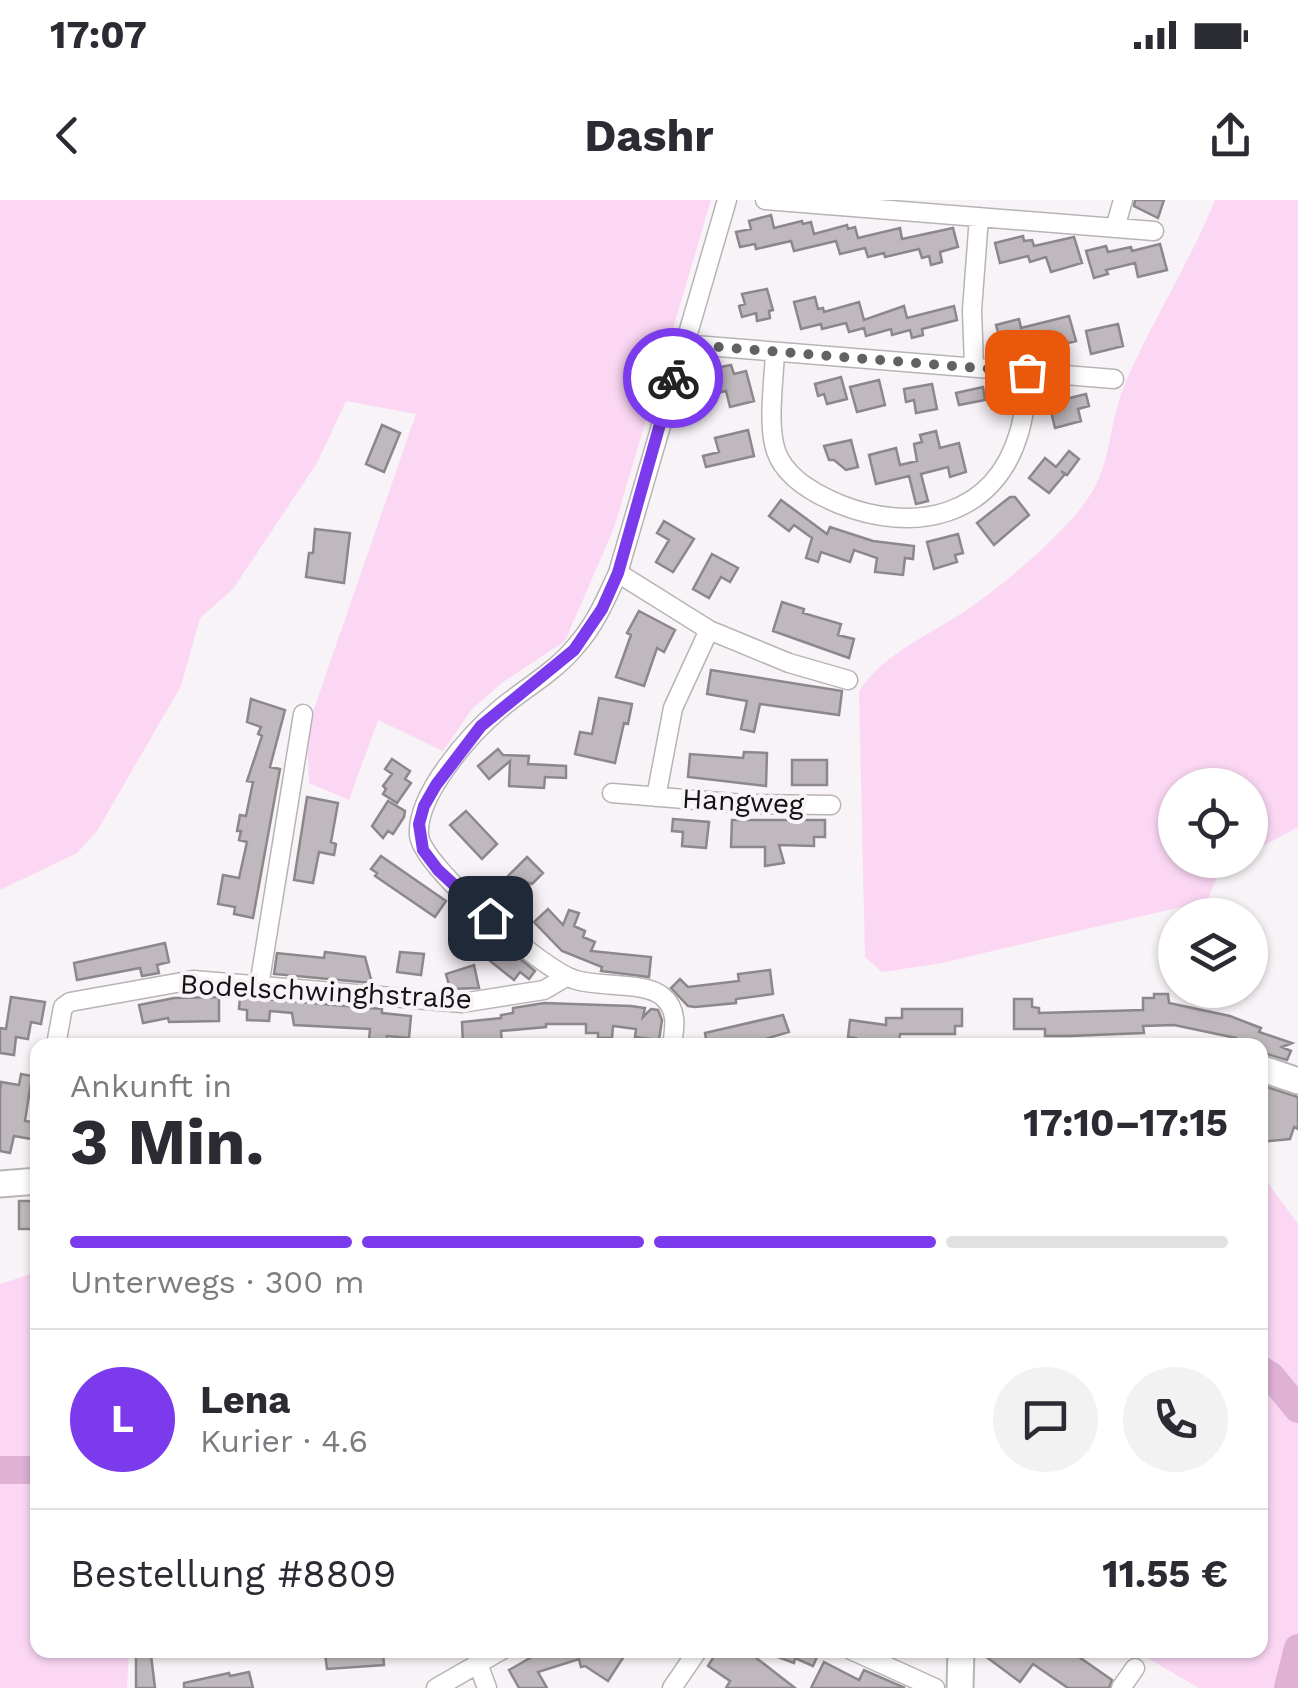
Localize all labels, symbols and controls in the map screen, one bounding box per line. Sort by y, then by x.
text: 17:07 [50,13,147,57]
icon: back [40,108,95,163]
icon: share [1203,108,1258,163]
text: Dashr [584,109,714,162]
courier [623,328,723,428]
pin [985,330,1070,415]
icon: bag [1000,345,1055,400]
icon: bike [646,351,701,406]
map controls [1158,768,1268,1008]
button: locate [1158,768,1268,878]
street label: Hangweg [681,782,805,821]
pin [448,876,533,961]
icon: home [463,891,518,946]
button: layers [1158,898,1268,1008]
street label: Bodelschwinghstraße [179,967,473,1016]
text: Ankunft in [70,1067,232,1105]
text: 17:10–17:15 [1023,1101,1228,1145]
text: 3 Min. [70,1104,264,1180]
text: Unterwegs · 300 m [70,1263,365,1301]
button: chat [993,1367,1098,1472]
button: phone [1123,1367,1228,1472]
text: Lena [200,1378,290,1422]
text: L [111,1397,134,1441]
text: Kurier · 4.6 [200,1422,368,1460]
text: Bestellung #8809 [70,1552,396,1596]
text: 11.55 € [1102,1552,1228,1596]

